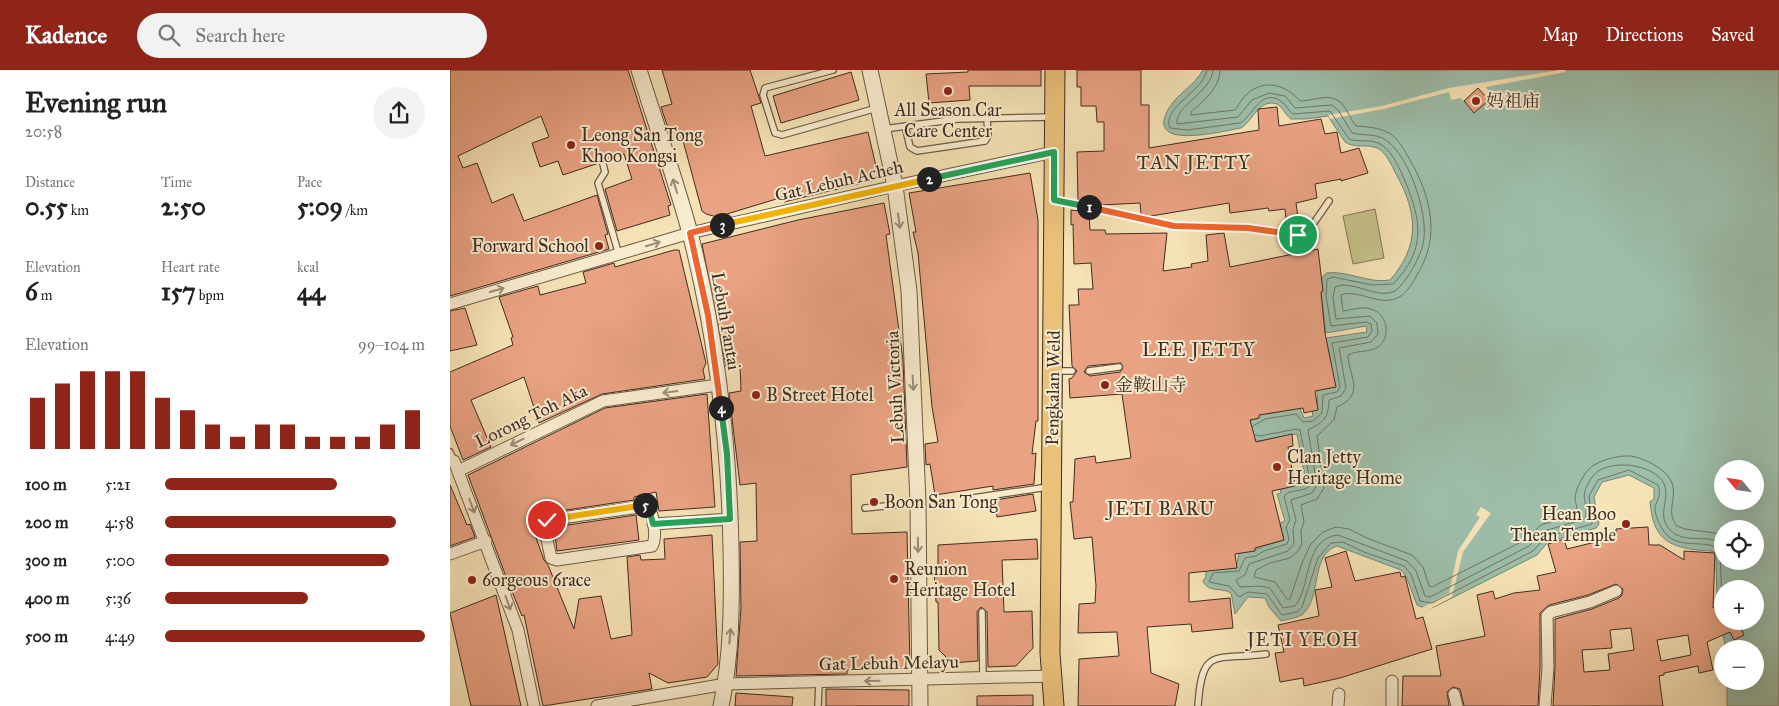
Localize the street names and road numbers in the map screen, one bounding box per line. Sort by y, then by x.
street label: Gat Lebuh Acheh [773,156,905,206]
street label: Lebuh Pantai [707,270,745,372]
street label: Lebuh Victoria [881,330,909,444]
street label: Pengkalan Weld [1041,330,1066,446]
street label: Lorong Toh Aka [471,379,592,454]
street label: Gat Lebuh Melayu [819,651,960,675]

